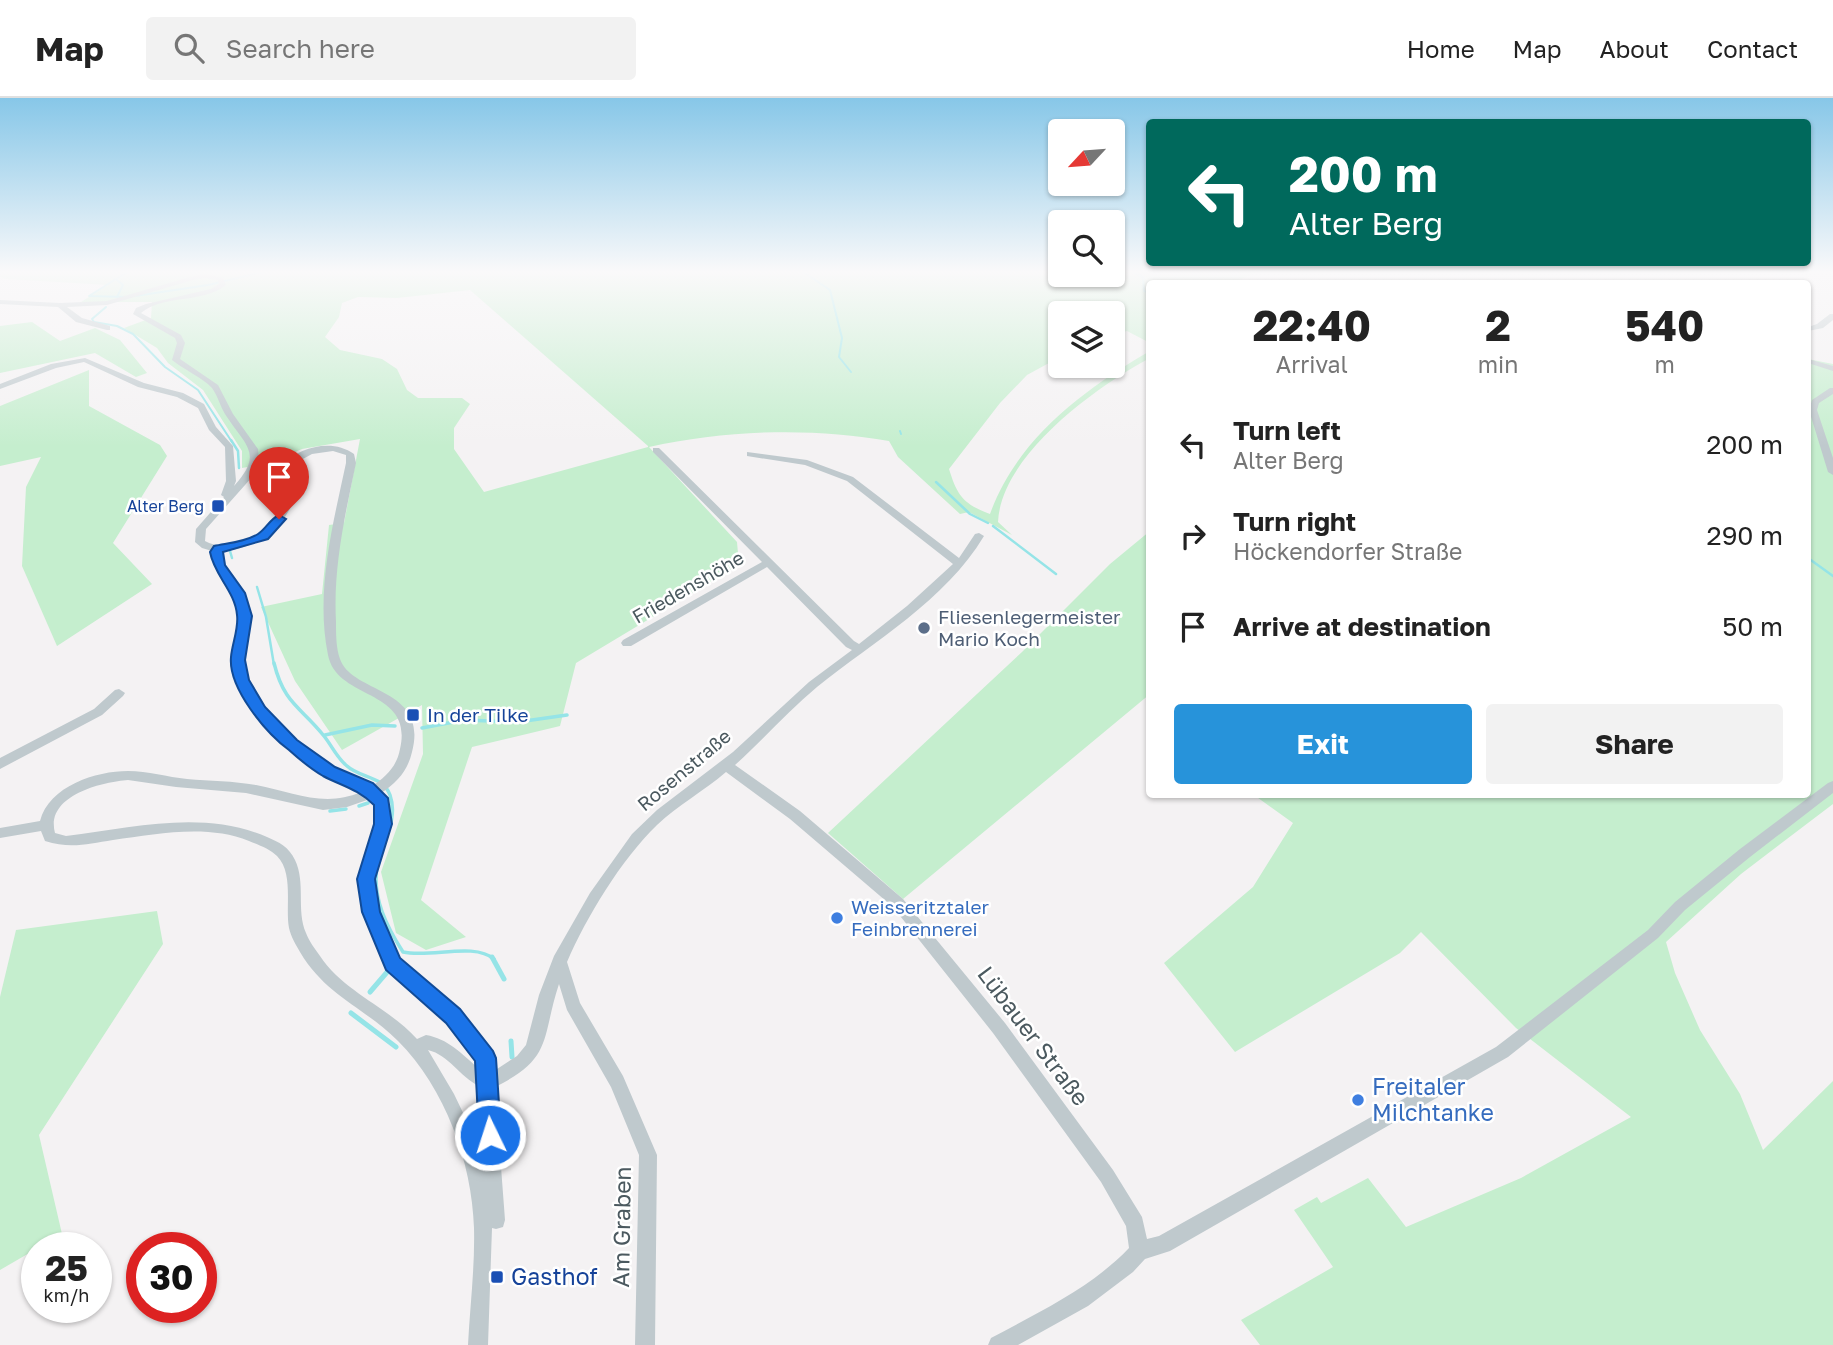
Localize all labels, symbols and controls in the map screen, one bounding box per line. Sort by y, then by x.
search box [146,17,636,80]
text: Map [35,29,104,68]
icon: search [170,29,208,67]
text: Search here [226,33,375,64]
text: Home [1407,34,1475,63]
text: Map [1513,34,1562,63]
text: About [1600,34,1669,63]
text: Contact [1707,34,1798,63]
north arrow [1048,119,1125,196]
map controls [1048,119,1125,378]
text: 200 m [1289,144,1438,203]
icon: left [1174,147,1265,238]
text: Alter Berg [1289,204,1443,242]
button: search [1048,210,1125,287]
text: 22:40 [1253,300,1371,350]
text: 2 [1485,300,1511,350]
text: 540 [1625,300,1704,350]
button: layers [1048,301,1125,378]
text: Arrival [1276,350,1348,378]
text: min [1478,350,1518,378]
text: m [1654,350,1675,378]
text: Turn left [1233,415,1341,446]
icon: left [1174,426,1212,464]
text: 200 m [1706,429,1783,460]
text: Alter Berg [1233,446,1344,474]
pin [249,447,309,519]
icon: arrive [260,458,298,496]
place label: Alter Berg [127,496,204,516]
marker: Alter Berg [210,498,226,514]
text: Turn right [1233,506,1356,537]
icon: right [1174,517,1212,555]
text: 290 m [1707,520,1783,551]
text: Höckendorfer Straße [1233,537,1462,565]
street label: Friedenshöhe [628,545,748,628]
place label: Fliesenlegermeister Mario Koch [938,605,1121,650]
icon: arrive [1174,608,1212,646]
text: Arrive at destination [1233,611,1491,642]
text: 50 m [1722,611,1783,642]
marker: Fliesenlegermeister Mario Koch [916,620,932,636]
place label: In der Tilke [427,703,529,726]
button: Exit [1174,704,1472,784]
button: Share [1486,704,1783,784]
marker: In der Tilke [405,707,421,723]
street label: Rosenstraße [632,724,735,815]
place label: Weisseritztaler Feinbrennerei [851,895,990,940]
marker: Weisseritztaler Feinbrennerei [829,910,845,926]
street label: Lübauer Straße [972,960,1095,1111]
place label: Freitaler Milchtanke [1372,1072,1494,1126]
marker: Freitaler Milchtanke [1350,1092,1366,1108]
position arrow [453,1098,527,1172]
street label: Am Graben [606,1166,636,1288]
speed limit sign: 30 [126,1232,217,1323]
text: 25 [45,1247,88,1289]
place label: Gasthof [511,1262,598,1290]
marker: Gasthof [489,1269,505,1285]
text: km/h [44,1284,89,1306]

